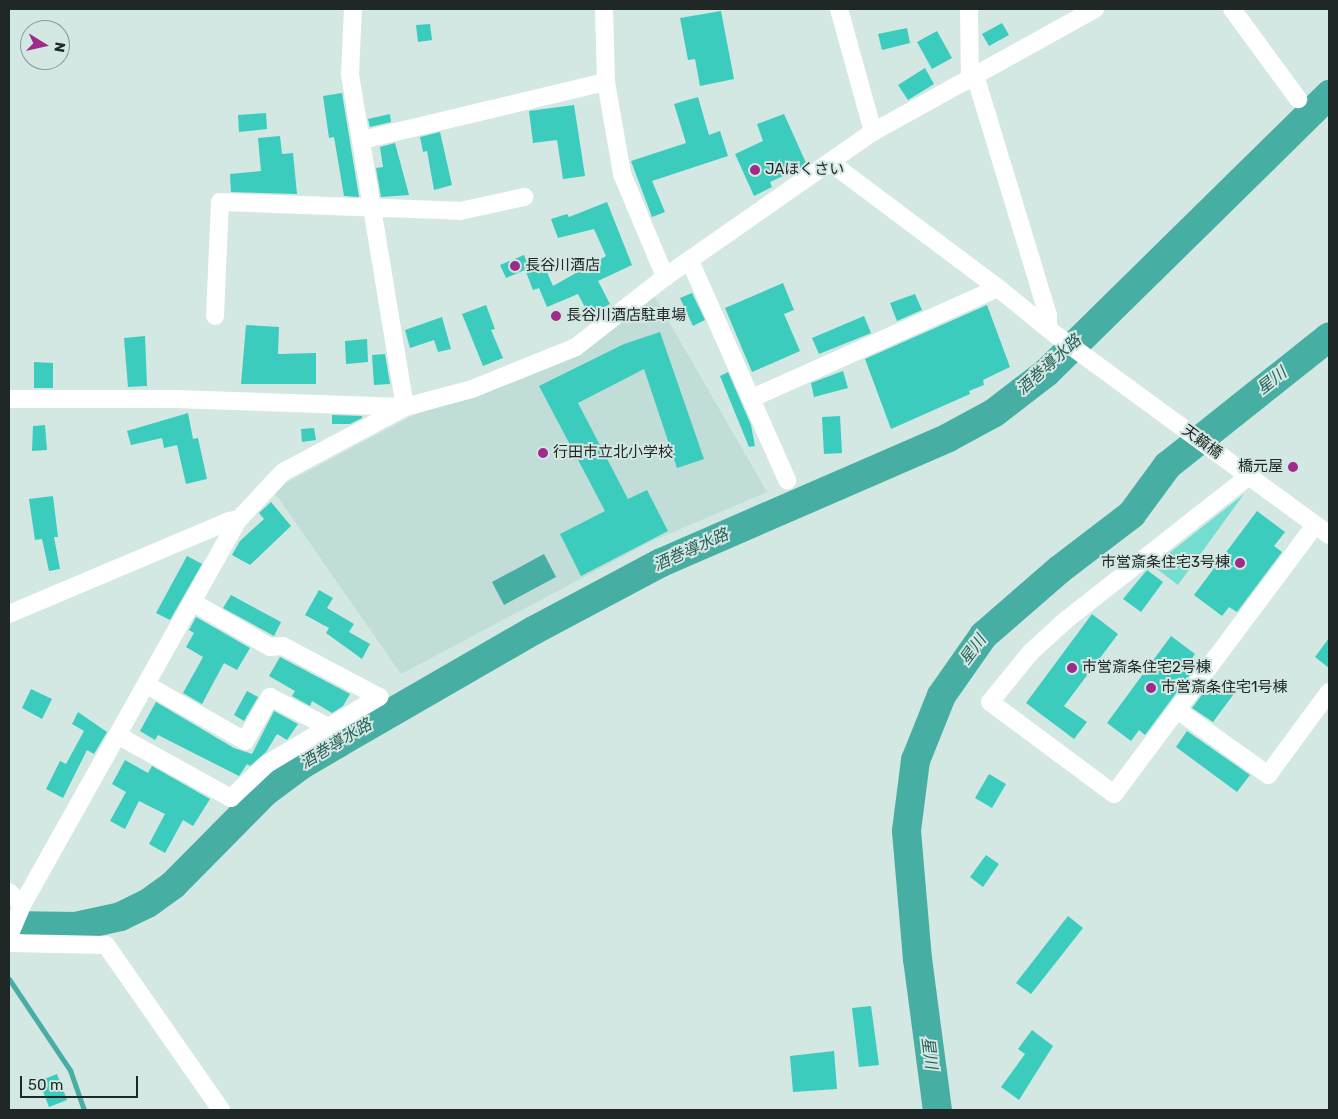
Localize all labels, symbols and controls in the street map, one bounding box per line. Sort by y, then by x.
north arrow [20,20,70,70]
text: N [50,41,69,54]
place label: JAほくさい [765,161,844,179]
marker: JAほくさい [749,164,761,176]
place label: 長谷川酒店 [525,257,600,275]
marker: 長谷川酒店 [509,260,521,272]
place label: 長谷川酒店駐車場 [566,307,686,325]
marker: 長谷川酒店駐車場 [550,310,562,322]
water label: 酒巻導水路 [1013,331,1085,399]
water label: 星川 [1253,364,1291,398]
street label: 天籟橋 [1179,421,1225,463]
place label: 行田市立北小学校 [553,444,673,462]
marker: 行田市立北小学校 [537,447,549,459]
place label: 橋元屋 [1238,458,1283,476]
marker: 橋元屋 [1287,461,1299,473]
water label: 酒巻導水路 [651,525,731,575]
place label: 市営斎条住宅3号棟 [1101,554,1230,572]
marker: 市営斎条住宅3号棟 [1234,557,1246,569]
water label: 星川 [956,631,990,669]
place label: 市営斎条住宅2号棟 [1082,659,1211,677]
marker: 市営斎条住宅2号棟 [1066,662,1078,674]
place label: 市営斎条住宅1号棟 [1161,679,1287,697]
marker: 市営斎条住宅1号棟 [1145,682,1157,694]
water label: 酒巻導水路 [297,715,375,773]
water label: 星川 [918,1036,940,1070]
scale bar [22,1066,140,1098]
text: 50 m [28,1076,63,1094]

